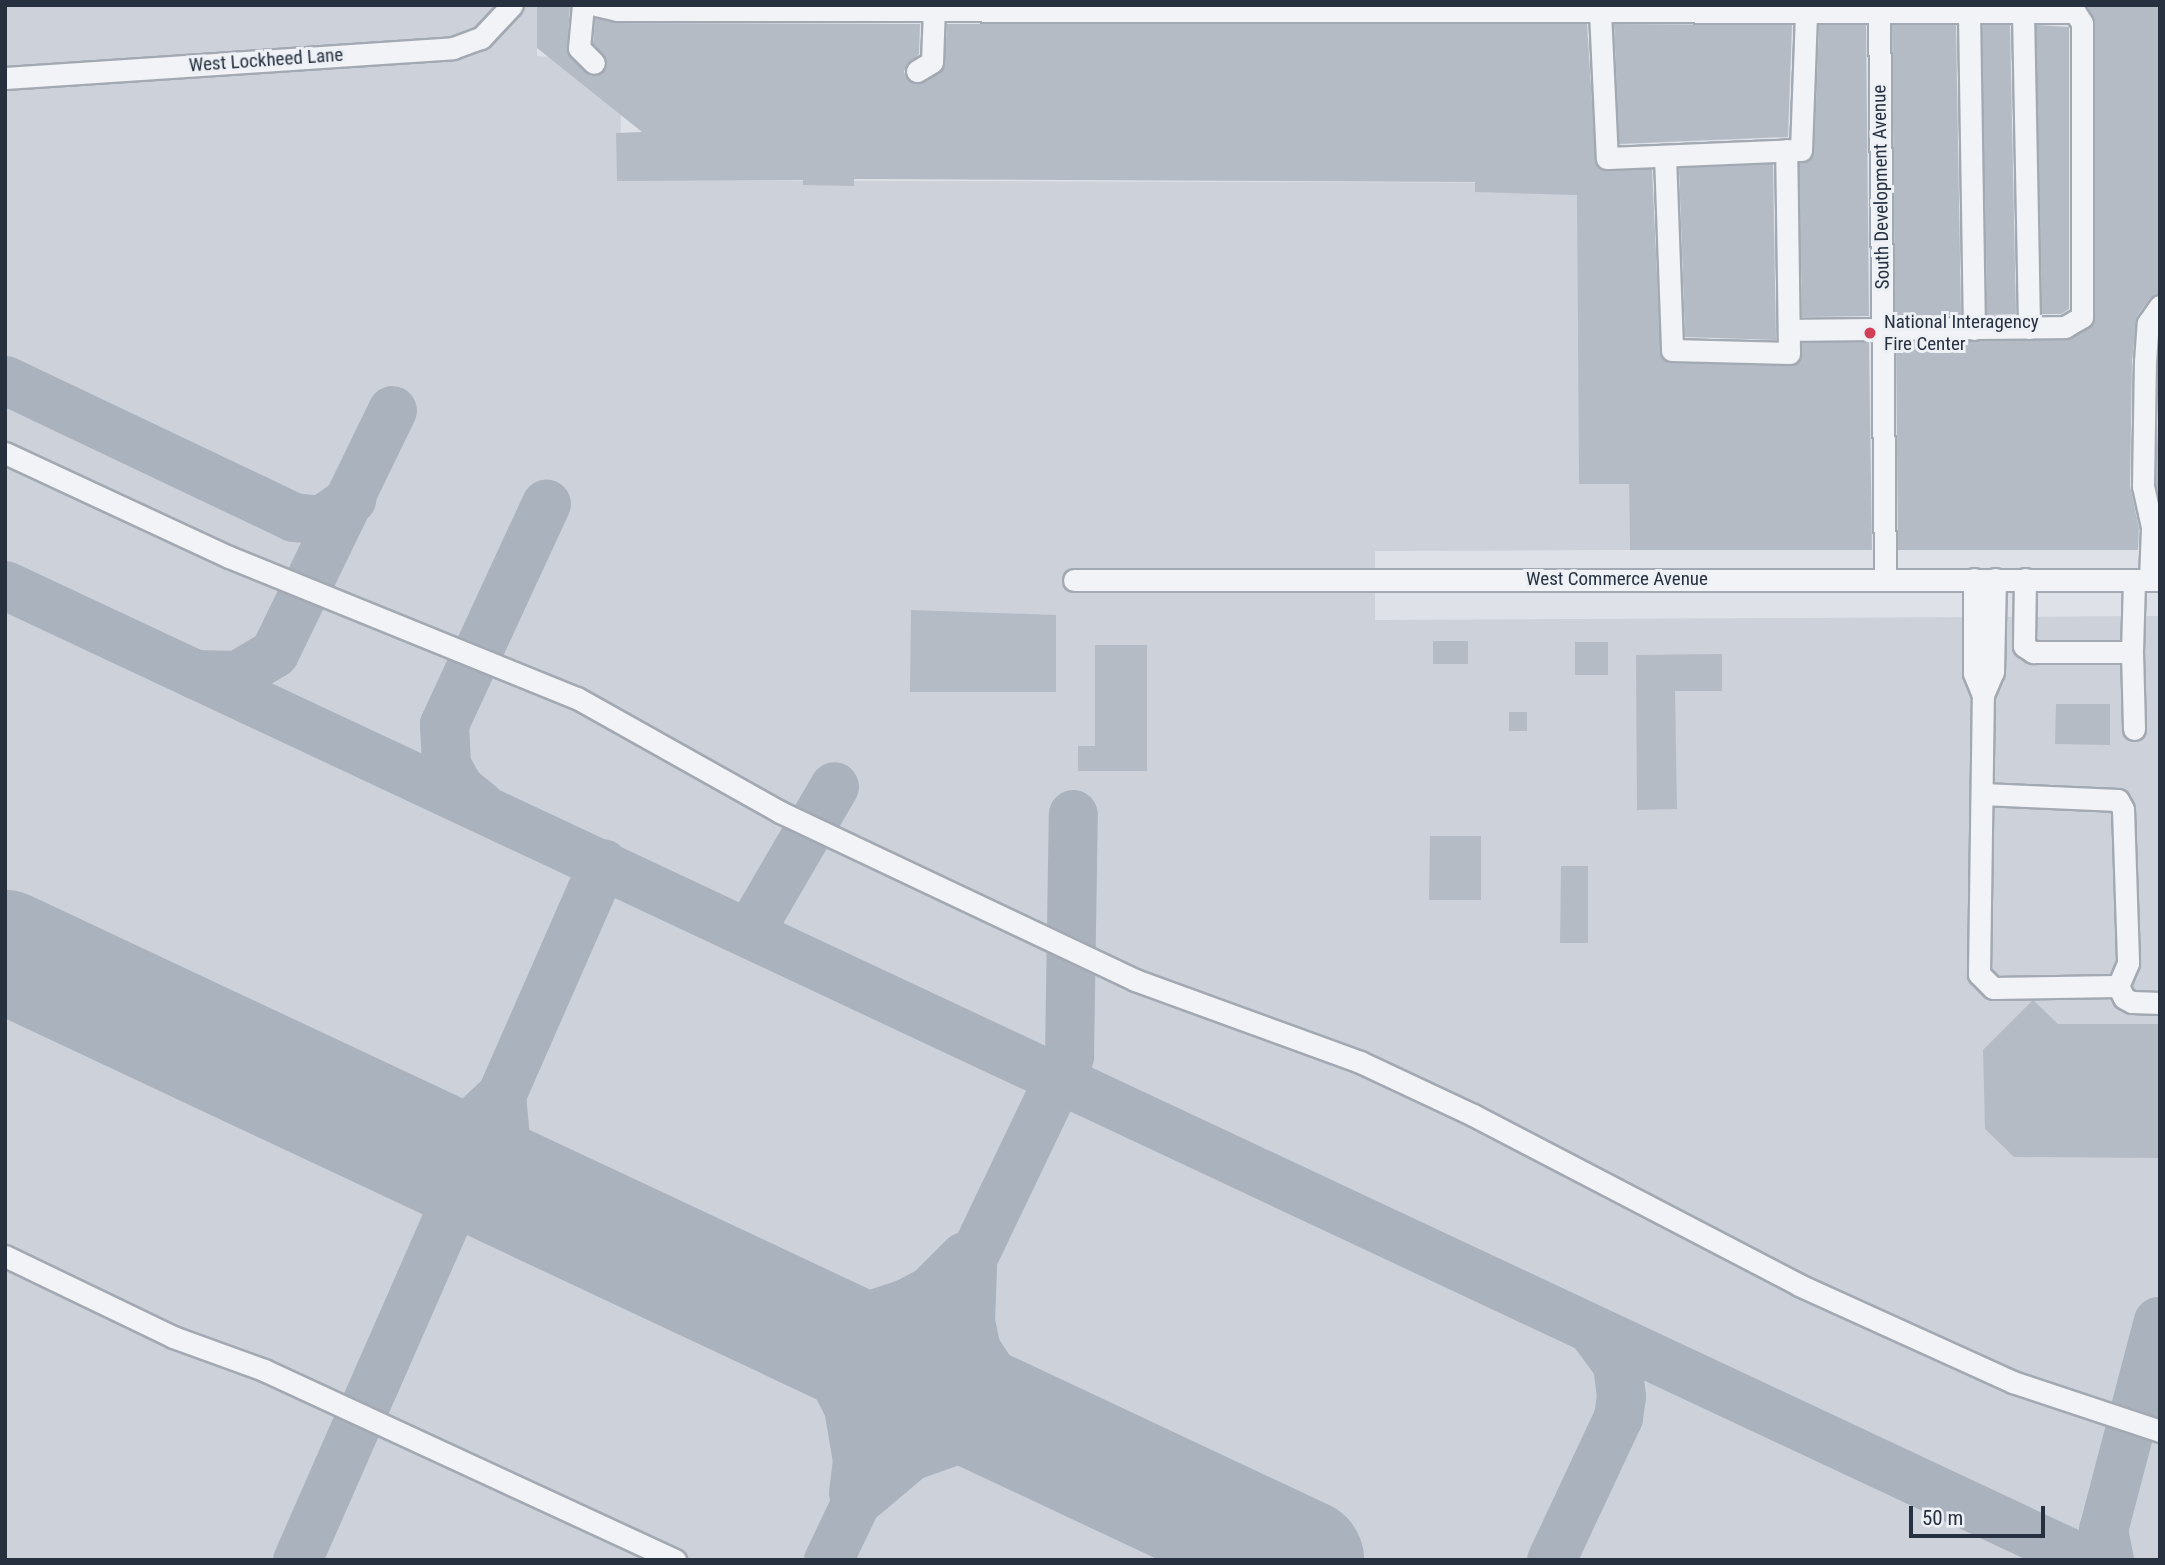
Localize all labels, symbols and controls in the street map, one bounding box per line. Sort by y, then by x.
street label: West Lockheed Lane [188,43,344,77]
street label: South Development Avenue [1868,84,1894,290]
place label: National Interagency Fire Center [1884,311,2039,355]
marker: National Interagency Fire Center [1862,325,1878,341]
street label: West Commerce Avenue [1526,568,1708,590]
scale bar [1913,1492,2050,1536]
text: 50 m [1922,1506,1963,1530]

